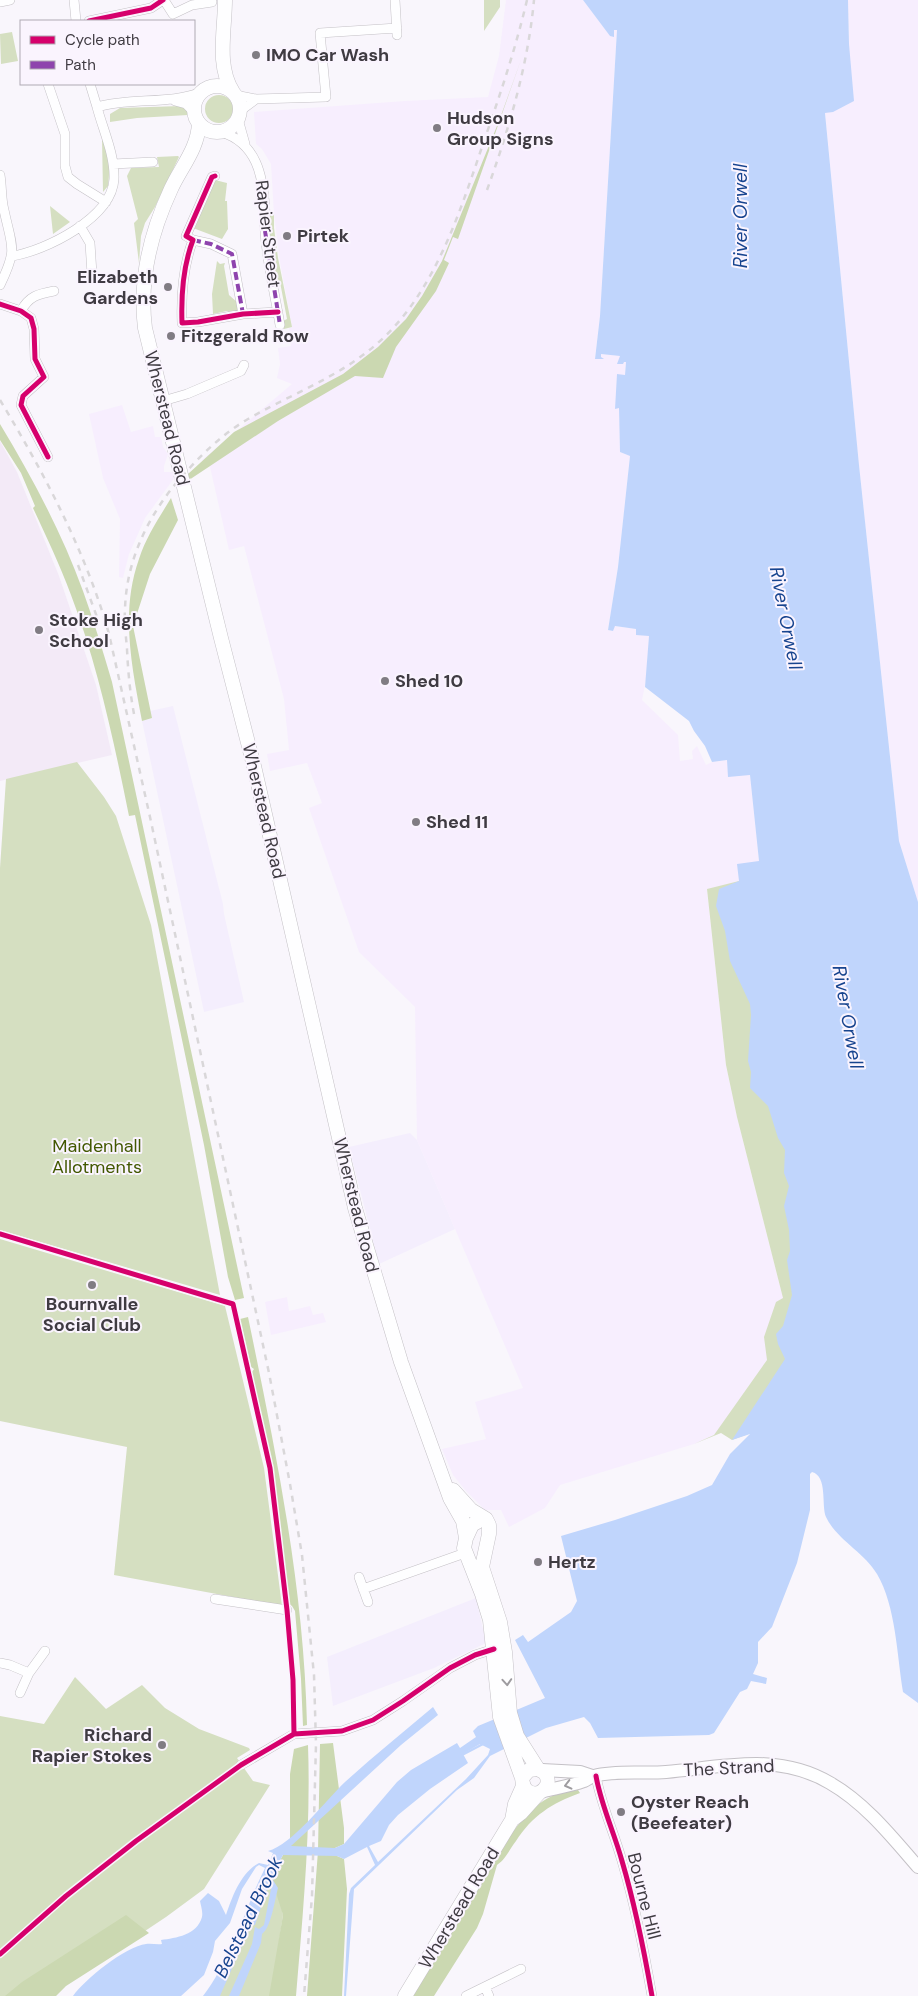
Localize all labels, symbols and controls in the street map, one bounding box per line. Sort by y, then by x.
legend [20,20,195,85]
text: Cycle path [65,30,140,50]
place label: IMO Car Wash [266,43,389,67]
marker: IMO Car Wash [250,49,262,61]
text: Path [65,55,96,75]
place label: Hudson Group Signs [447,106,554,151]
marker: Hudson Group Signs [431,122,443,134]
water label: River Orwell [728,163,753,268]
street label: Rapier Street [249,179,287,289]
place label: Pirtek [297,224,350,248]
marker: Pirtek [281,230,293,242]
place label: Elizabeth Gardens [77,265,158,310]
marker: Elizabeth Gardens [162,281,174,293]
place label: Fitzgerald Row [181,324,309,348]
marker: Fitzgerald Row [165,330,177,342]
street label: Wherstead Road [139,348,195,488]
water label: River Orwell [764,564,808,672]
place label: Stoke High School [49,608,143,653]
marker: Stoke High School [33,624,45,636]
place label: Shed 10 [395,669,463,693]
marker: Shed 10 [379,675,391,687]
street label: Wherstead Road [237,741,291,881]
place label: Shed 11 [426,810,488,834]
marker: Shed 11 [410,816,422,828]
water label: River Orwell [827,963,870,1071]
park label: Maidenhall Allotments [52,1134,142,1179]
street label: Wherstead Road [328,1135,384,1275]
marker: Bournvalle Social Club [86,1279,98,1291]
place label: Bournvalle Social Club [43,1292,141,1337]
place label: Hertz [548,1550,596,1574]
marker: Hertz [532,1556,544,1568]
one-way arrow [501,1679,512,1687]
place label: Richard Rapier Stokes [32,1723,152,1768]
marker: Richard Rapier Stokes [156,1739,168,1751]
street label: The Strand [683,1754,775,1782]
one-way arrow [564,1779,573,1790]
place label: Oyster Reach (Beefeater) [631,1790,749,1835]
marker: Oyster Reach (Beefeater) [615,1806,627,1818]
street label: Wherstead Road [413,1843,505,1973]
street label: Bourne Hill [622,1850,666,1942]
water label: Belstead Brook [208,1852,288,1982]

